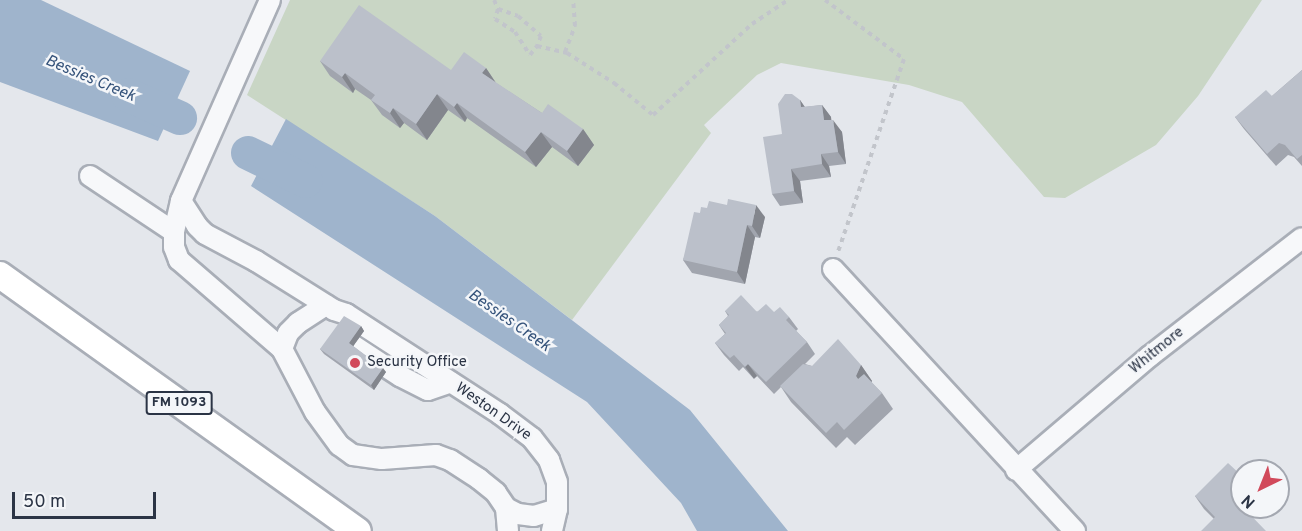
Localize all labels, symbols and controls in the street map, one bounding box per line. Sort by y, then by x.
water label: Bessies Creek [42,51,138,107]
water label: Bessies Creek [464,286,554,356]
street label: Whitmore [1126,324,1188,378]
place label: Security Office [367,354,467,372]
marker: Security Office [348,356,362,370]
street label: Weston Drive [452,379,534,445]
road number: FM 1093 [144,392,213,414]
north arrow [1230,459,1290,519]
scale bar [15,480,159,518]
text: N [1238,489,1260,512]
text: 50 m [23,491,65,514]

